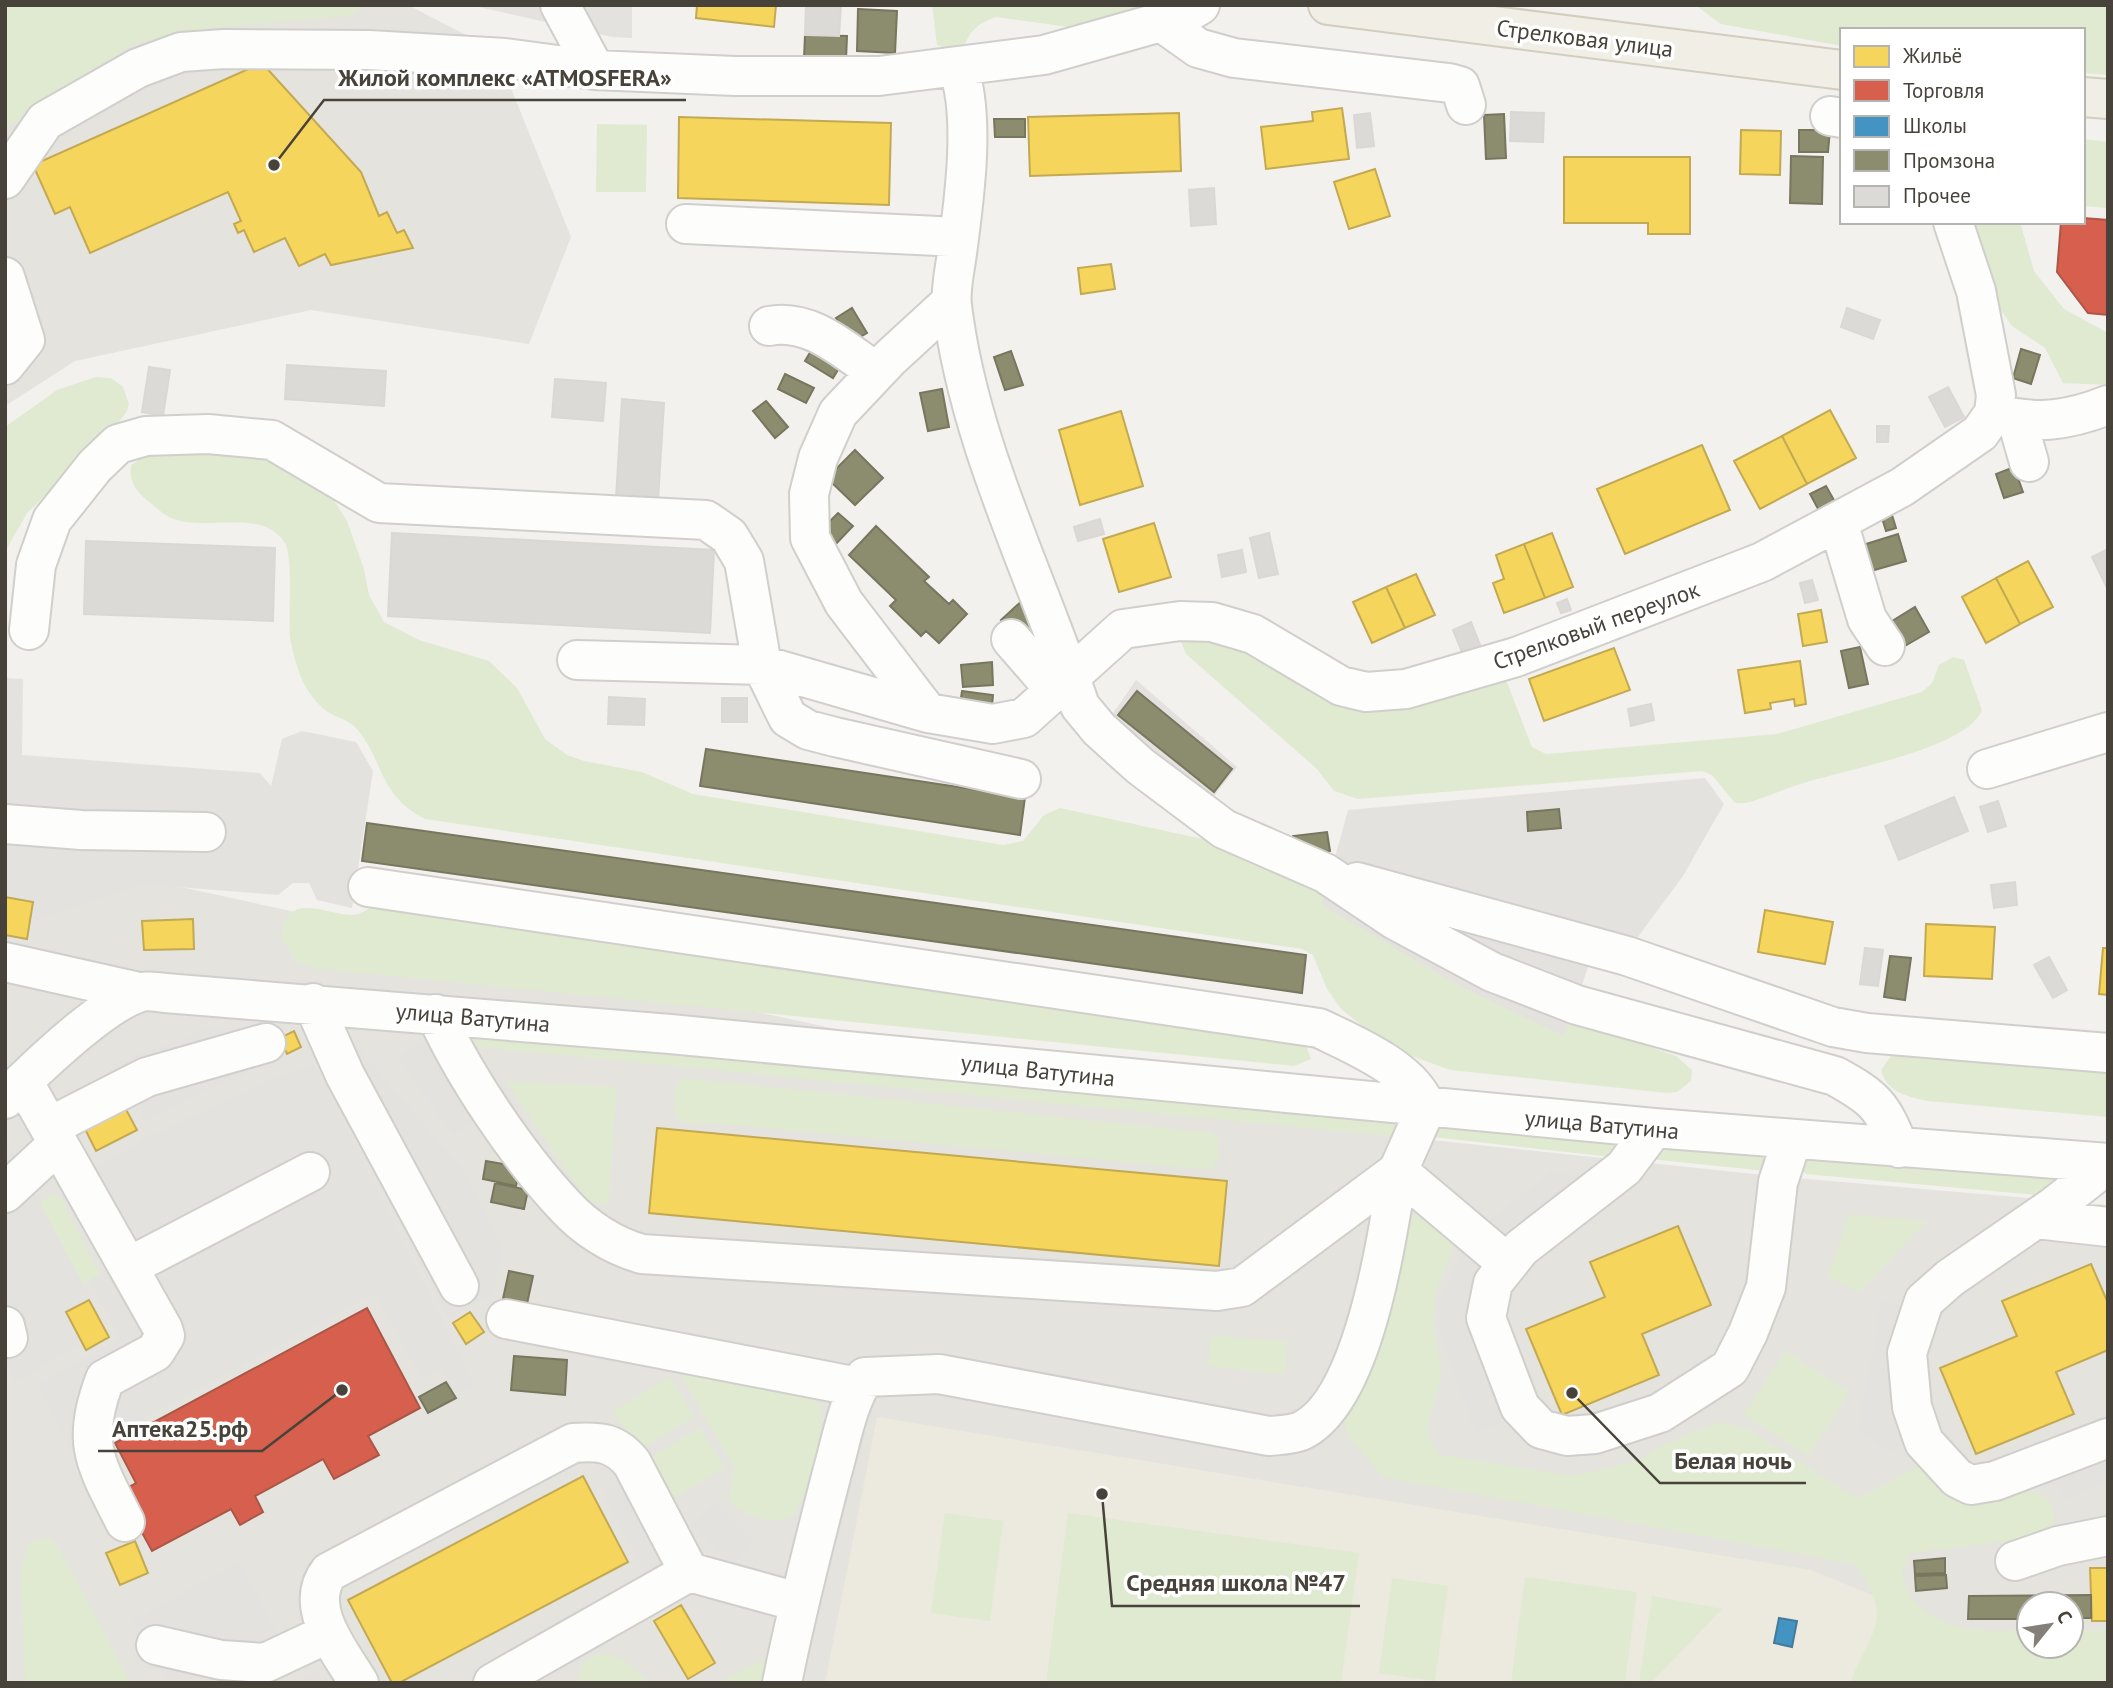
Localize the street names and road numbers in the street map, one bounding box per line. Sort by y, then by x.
street label: Стрелковая улица [1495,13,1675,63]
street label: Стрелковый переулок [1489,574,1703,676]
street label: улица Ватутина [395,996,551,1038]
street label: улица Ватутина [959,1047,1117,1093]
street label: улица Ватутина [1524,1103,1680,1145]

